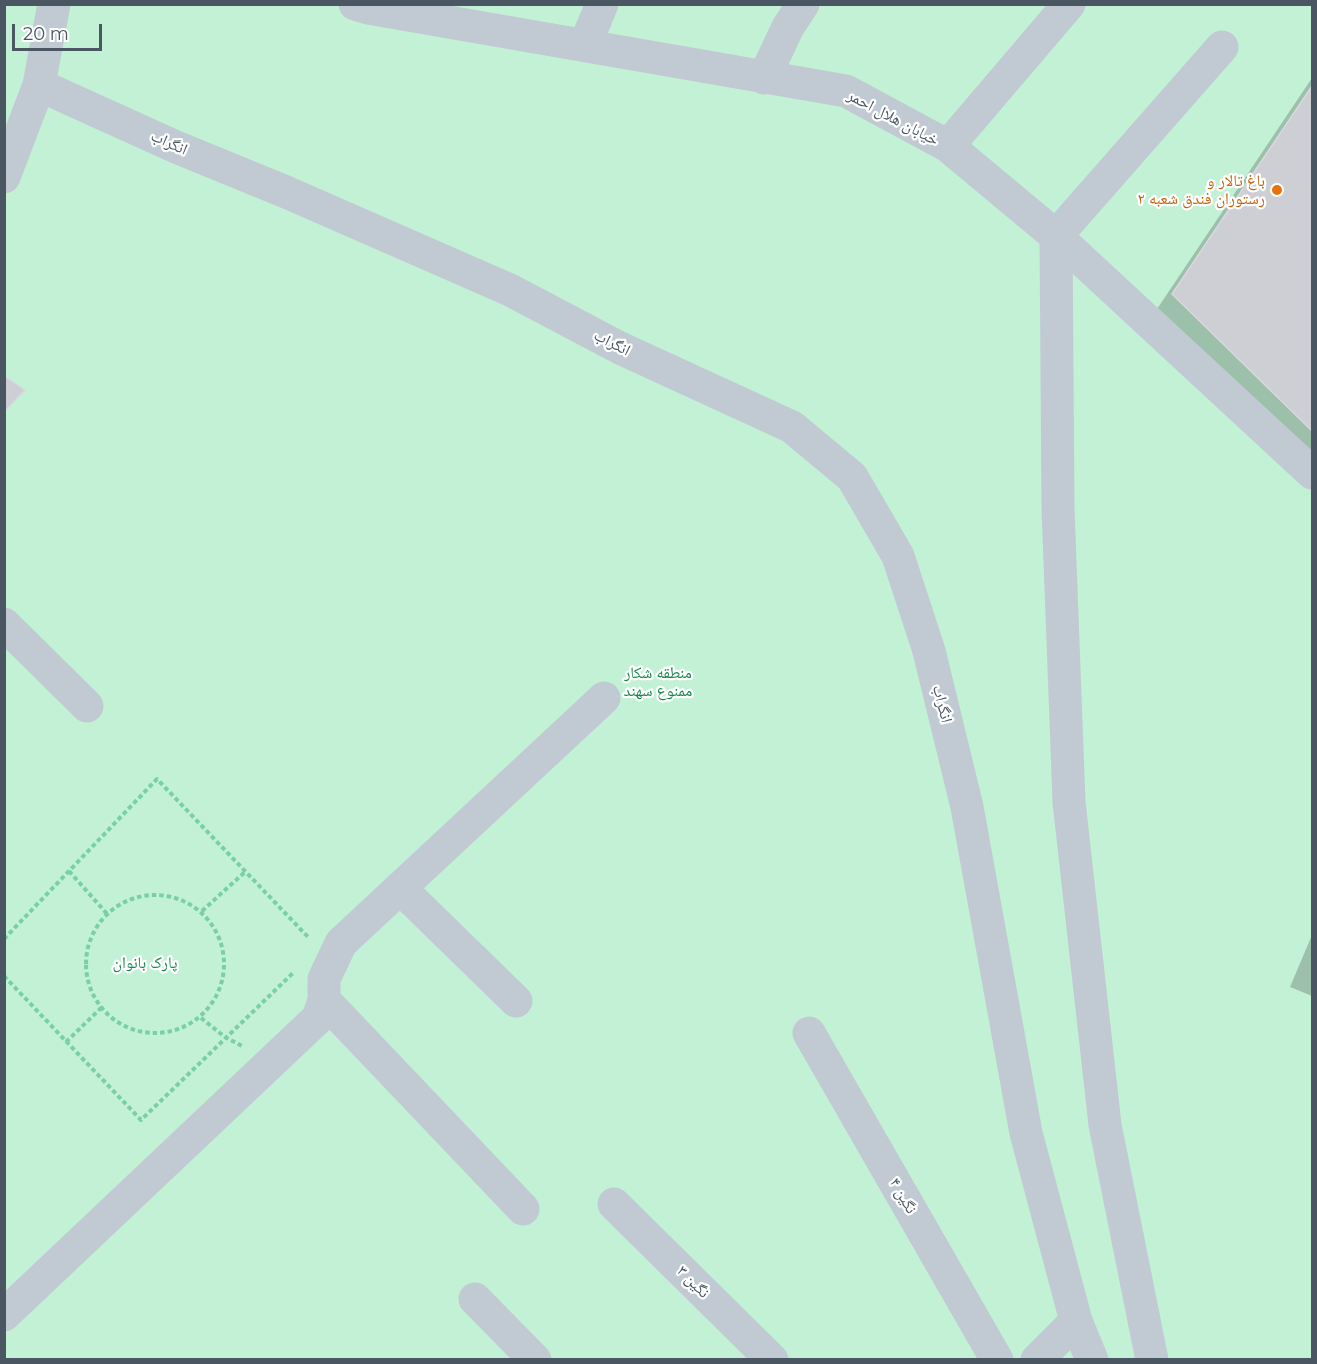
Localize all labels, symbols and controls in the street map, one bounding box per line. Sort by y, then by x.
scale bar [15,12,105,50]
text: 20 m [23,23,69,45]
street label: خیابان هلال احمر [844,86,942,150]
street label: انگراب [148,126,190,160]
place label: باغ تالار و رستوران فندق شعبه ۲ [1138,171,1265,209]
marker: باغ تالار و رستوران فندق شعبه ۲ [1270,183,1284,197]
street label: انگراب [591,326,633,360]
park label: منطقه شکار ممنوع سهند [624,663,692,701]
street label: انگراب [928,683,956,725]
park label: پارک بانوان [113,953,177,973]
street label: نگین ۴ [885,1175,921,1217]
street label: نگین ۳ [673,1262,713,1302]

